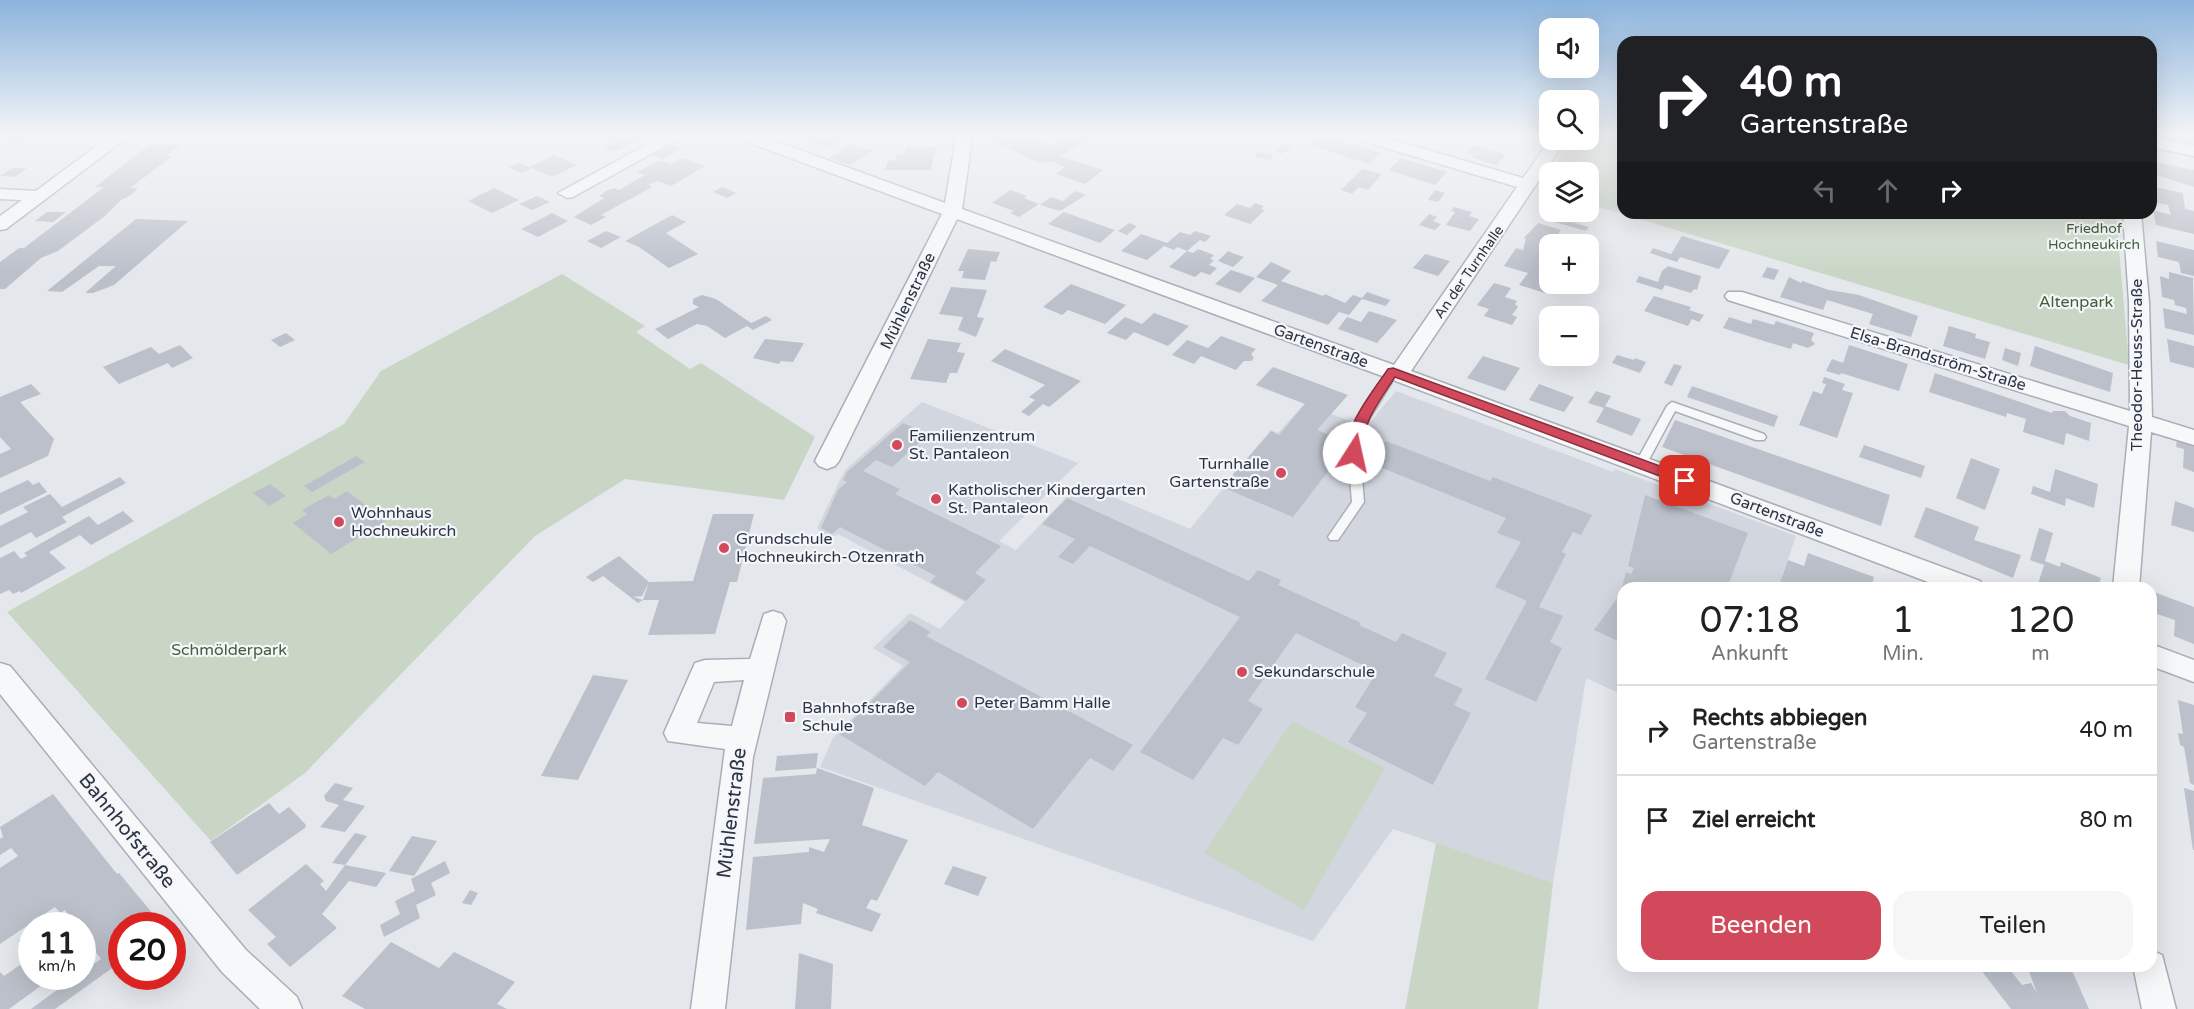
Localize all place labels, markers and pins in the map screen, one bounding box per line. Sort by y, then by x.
place label: Familienzentrum St. Pantaleon [909,426,1035,464]
marker: Familienzentrum St. Pantaleon [890,438,904,452]
place label: Turnhalle Gartenstraße [1169,454,1269,492]
pin [1659,455,1710,506]
marker: Turnhalle Gartenstraße [1274,466,1288,480]
place label: Katholischer Kindergarten St. Pantaleon [948,480,1146,518]
marker: Katholischer Kindergarten St. Pantaleon [929,492,943,506]
place label: Wohnhaus Hochneukirch [351,503,456,541]
marker: Wohnhaus Hochneukirch [332,515,346,529]
place label: Grundschule Hochneukirch-Otzenrath [736,529,924,567]
marker: Grundschule Hochneukirch-Otzenrath [717,541,731,555]
place label: Sekundarschule [1254,662,1375,682]
marker: Sekundarschule [1235,665,1249,679]
place label: Peter Bamm Halle [974,693,1111,713]
marker: Peter Bamm Halle [955,696,969,710]
place label: Bahnhofstraße Schule [802,698,915,736]
marker: Bahnhofstraße Schule [783,710,797,724]

